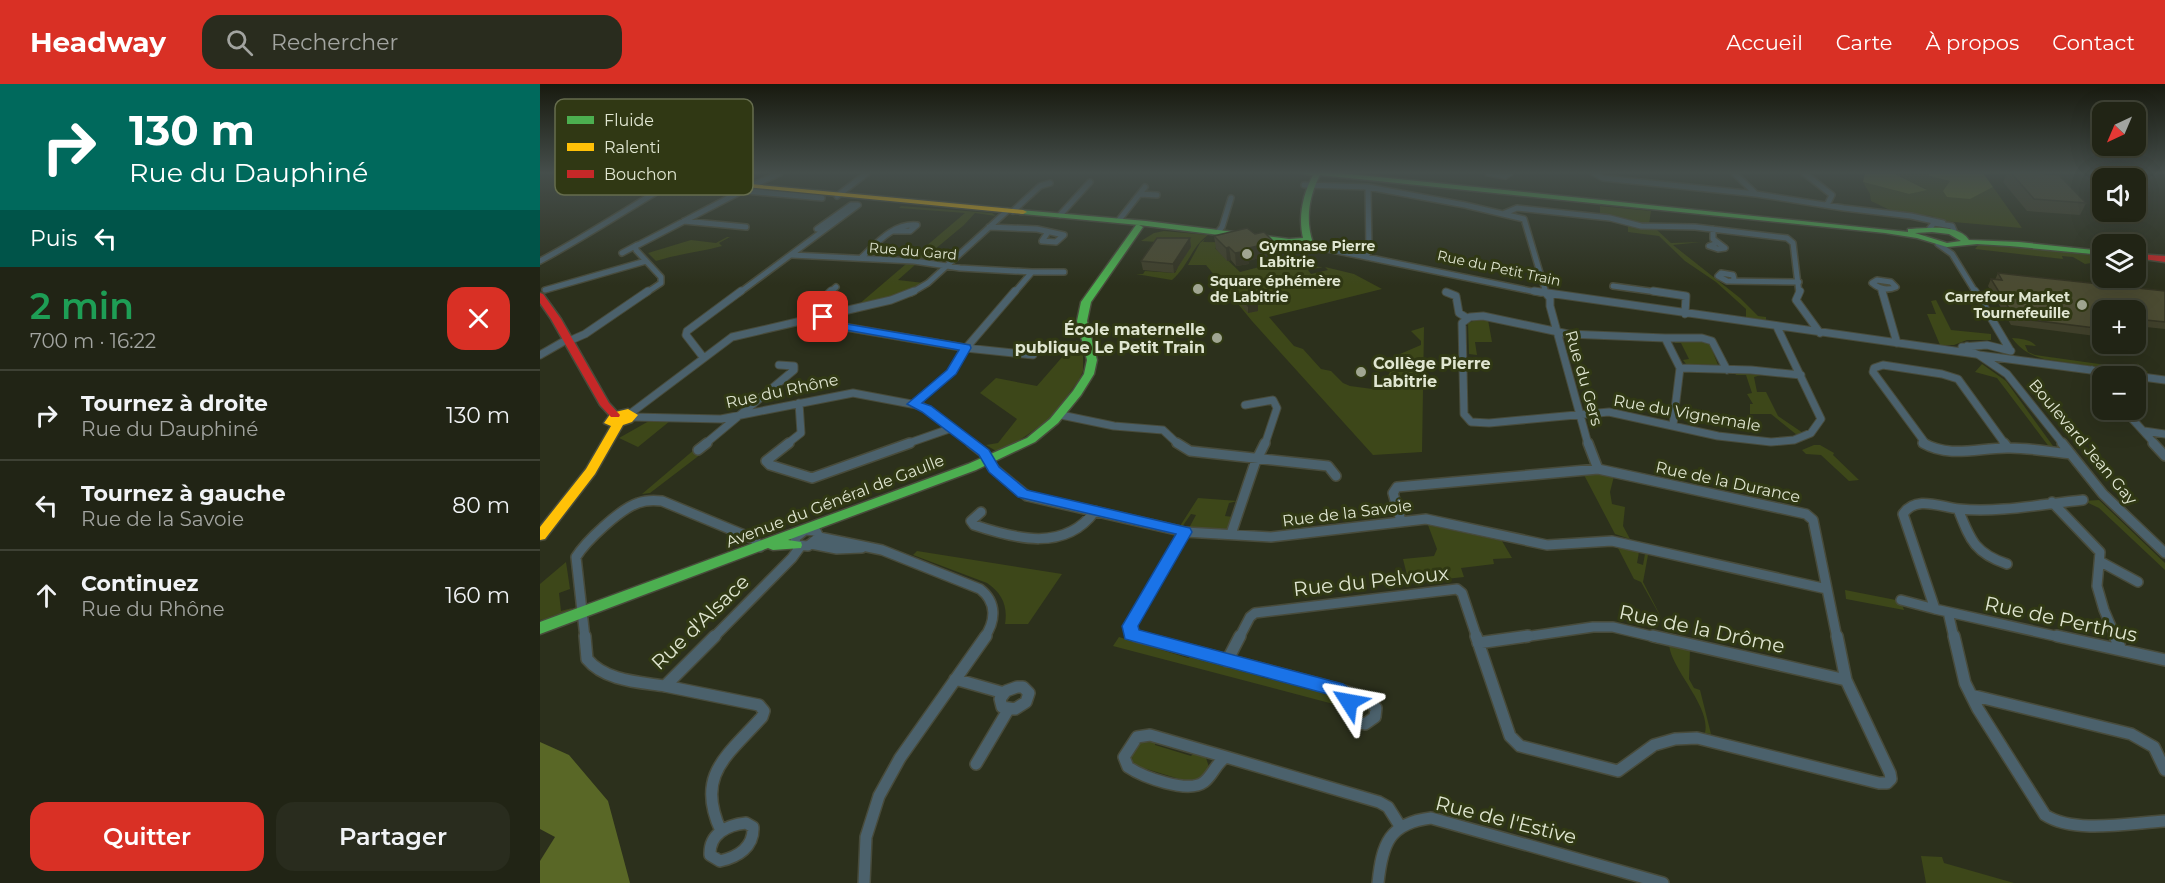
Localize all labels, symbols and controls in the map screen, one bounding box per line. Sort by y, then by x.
search box [202,15,622,69]
text: Headway [30,25,166,59]
icon: search [223,26,256,59]
text: Rechercher [271,29,398,56]
text: Accueil [1726,30,1803,55]
text: Carte [1836,30,1892,55]
text: À propos [1925,30,2019,55]
text: Contact [2052,30,2135,55]
legend [555,99,753,195]
north arrow [2092,102,2146,156]
map controls [2092,102,2146,420]
text: 130 m [129,104,255,156]
icon: right [30,108,108,186]
text: Fluide [604,111,654,130]
text: Ralenti [604,138,661,157]
text: Rue du Dauphiné [129,156,368,189]
text: Bouchon [604,165,677,184]
button: sound [2092,168,2146,222]
icon: left [89,222,122,255]
text: Puis [30,225,77,252]
button: layers [2092,234,2146,288]
place label: Gymnase Pierre Labitrie [1259,237,1376,271]
street label: Rue du Gard [868,238,958,264]
street label: Rue du Petit Train [1436,246,1562,290]
marker: Gymnase Pierre Labitrie [1240,247,1254,261]
place label: Square éphémère de Labitrie [1210,272,1341,306]
marker: Square éphémère de Labitrie [1191,282,1205,296]
text: 2 min [30,284,134,328]
button: close [447,287,510,350]
place label: Carrefour Market Tournefeuille [1945,288,2070,322]
pin [797,291,848,342]
marker: Carrefour Market Tournefeuille [2075,298,2089,312]
icon: arrive [806,300,839,333]
button: + [2092,300,2146,354]
place label: École maternelle publique Le Petit Train [1015,320,1205,357]
street label: Rue du Gers [1561,328,1607,428]
text: 700 m · 16:22 [30,329,156,353]
marker: École maternelle publique Le Petit Train [1210,331,1224,345]
place label: Collège Pierre Labitrie [1373,354,1491,391]
marker: Collège Pierre Labitrie [1354,365,1368,379]
button: − [2092,366,2146,420]
street label: Rue du Rhône [724,370,840,412]
street label: Boulevard Jean Gay [2025,375,2141,509]
text: Tournez à droite [81,390,268,417]
street label: Rue du Vignemale [1612,391,1762,435]
icon: right [30,399,63,432]
text: 130 m [446,402,510,429]
text: Rue du Dauphiné [81,417,258,441]
street label: Avenue du Général de Gaulle [723,451,947,551]
street label: Rue de la Durance [1654,457,1802,507]
text: Tournez à gauche [81,480,286,507]
icon: left [30,489,63,522]
text: 80 m [452,492,510,519]
street label: Rue de la Savoie [1281,496,1413,530]
text: Rue de la Savoie [81,507,244,531]
street label: Rue du Pelvoux [1292,561,1450,601]
street label: Rue d'Alsace [646,569,754,675]
text: Continuez [81,570,198,597]
icon: ahead [30,579,63,612]
text: 160 m [445,582,510,609]
street label: Rue de Perthus [1982,591,2140,647]
text: Rue du Rhône [81,597,225,621]
street label: Rue de la Drôme [1617,600,1787,658]
position arrow [1317,670,1381,734]
street label: Rue de l'Estive [1433,791,1579,849]
button: Quitter [30,802,264,871]
button: Partager [276,802,510,871]

